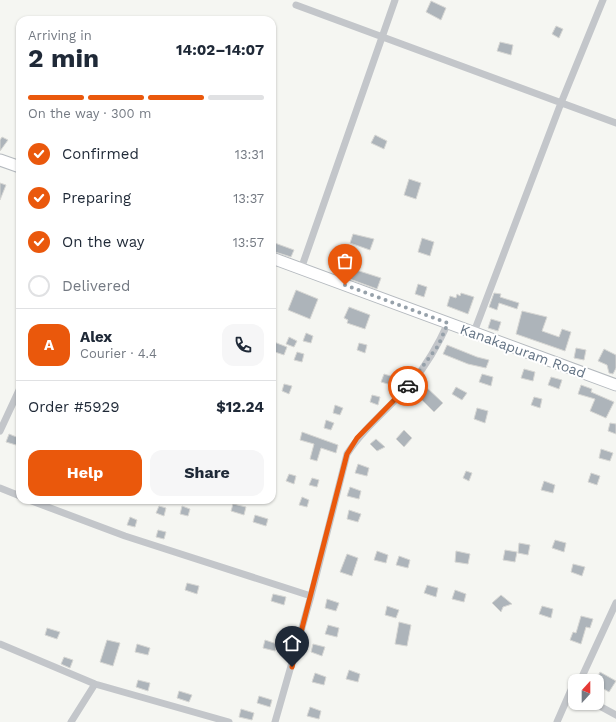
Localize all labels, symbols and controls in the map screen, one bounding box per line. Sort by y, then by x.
text: Arriving in [28,28,92,43]
text: 14:02–14:07 [176,41,264,59]
text: 2 min [28,43,99,73]
text: On the way · 300 m [28,106,152,121]
icon: check [28,143,50,165]
text: Confirmed [62,145,139,163]
text: 13:31 [235,147,264,162]
icon: check [28,187,50,209]
text: Preparing [62,189,131,207]
text: 13:37 [233,191,264,206]
icon: check [28,231,50,253]
text: On the way [62,233,144,251]
text: 13:57 [233,235,264,250]
pin [328,244,362,285]
icon: bag [334,250,356,272]
text: Delivered [62,277,130,295]
street label: Kanakapuram Road [458,321,588,381]
button: phone [222,324,264,366]
text: Alex [80,328,112,346]
text: A [44,336,54,354]
text: Courier · 4.4 [80,346,157,361]
courier [388,366,428,406]
icon: car [397,375,419,397]
text: Order #5929 [28,398,120,416]
text: $12.24 [216,398,264,416]
button: Help [28,450,142,496]
button: Share [150,450,264,496]
pin [275,626,309,667]
icon: home [281,632,303,654]
north arrow [568,674,604,710]
map controls [568,674,604,710]

